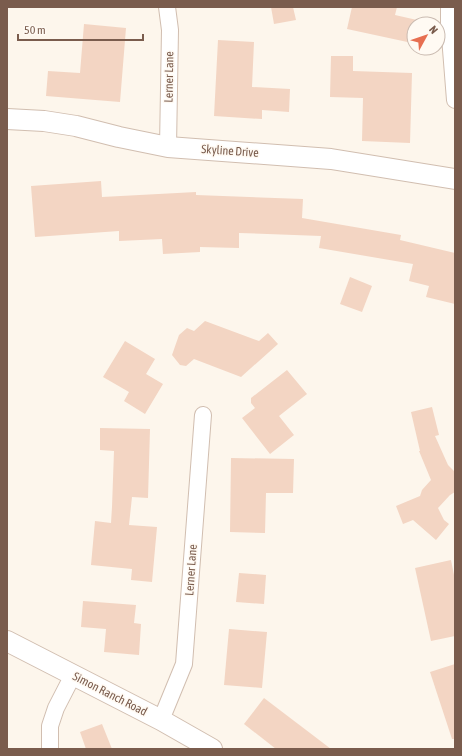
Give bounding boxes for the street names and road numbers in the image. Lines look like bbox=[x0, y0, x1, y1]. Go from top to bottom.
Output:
street label: Lerner Lane bbox=[162, 51, 176, 103]
street label: Skyline Drive bbox=[201, 142, 259, 160]
street label: Lerner Lane bbox=[182, 544, 200, 596]
street label: Simon Ranch Road bbox=[70, 669, 150, 719]

